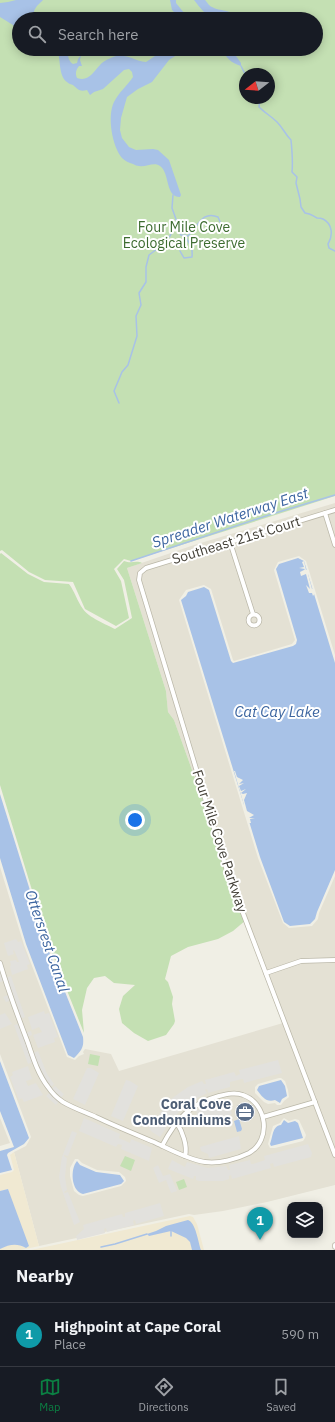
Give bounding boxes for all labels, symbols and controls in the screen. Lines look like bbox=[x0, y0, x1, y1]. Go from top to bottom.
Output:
search box bbox=[12, 12, 323, 56]
icon: search bbox=[26, 23, 48, 45]
text: Search here bbox=[58, 25, 138, 44]
north arrow bbox=[239, 68, 275, 104]
park label: Four Mile Cove Ecological Preserve bbox=[123, 218, 245, 252]
water label: Spreader Waterway East bbox=[149, 483, 311, 552]
street label: Southeast 21st Court bbox=[170, 512, 302, 568]
water label: Cat Cay Lake bbox=[234, 702, 320, 721]
street label: Four Mile Cove Parkway bbox=[188, 767, 252, 915]
your location bbox=[125, 810, 145, 830]
water label: Ottersrest Canal bbox=[21, 887, 74, 994]
place label: Coral Cove Condominiums bbox=[132, 1095, 231, 1129]
office icon: Coral Cove Condominiums bbox=[234, 1101, 256, 1123]
map controls bbox=[287, 1202, 323, 1238]
button: layers bbox=[287, 1202, 323, 1238]
pin: 1 bbox=[247, 1207, 273, 1240]
text: Nearby bbox=[16, 1265, 74, 1287]
text: Highpoint at Cape Coral bbox=[54, 1317, 221, 1336]
text: 1 bbox=[25, 1326, 33, 1343]
text: 590 m bbox=[281, 1326, 319, 1343]
text: Place bbox=[54, 1336, 86, 1353]
tab: Map bbox=[39, 1376, 61, 1414]
tab: Directions bbox=[139, 1376, 189, 1414]
tab: Saved bbox=[266, 1376, 296, 1414]

